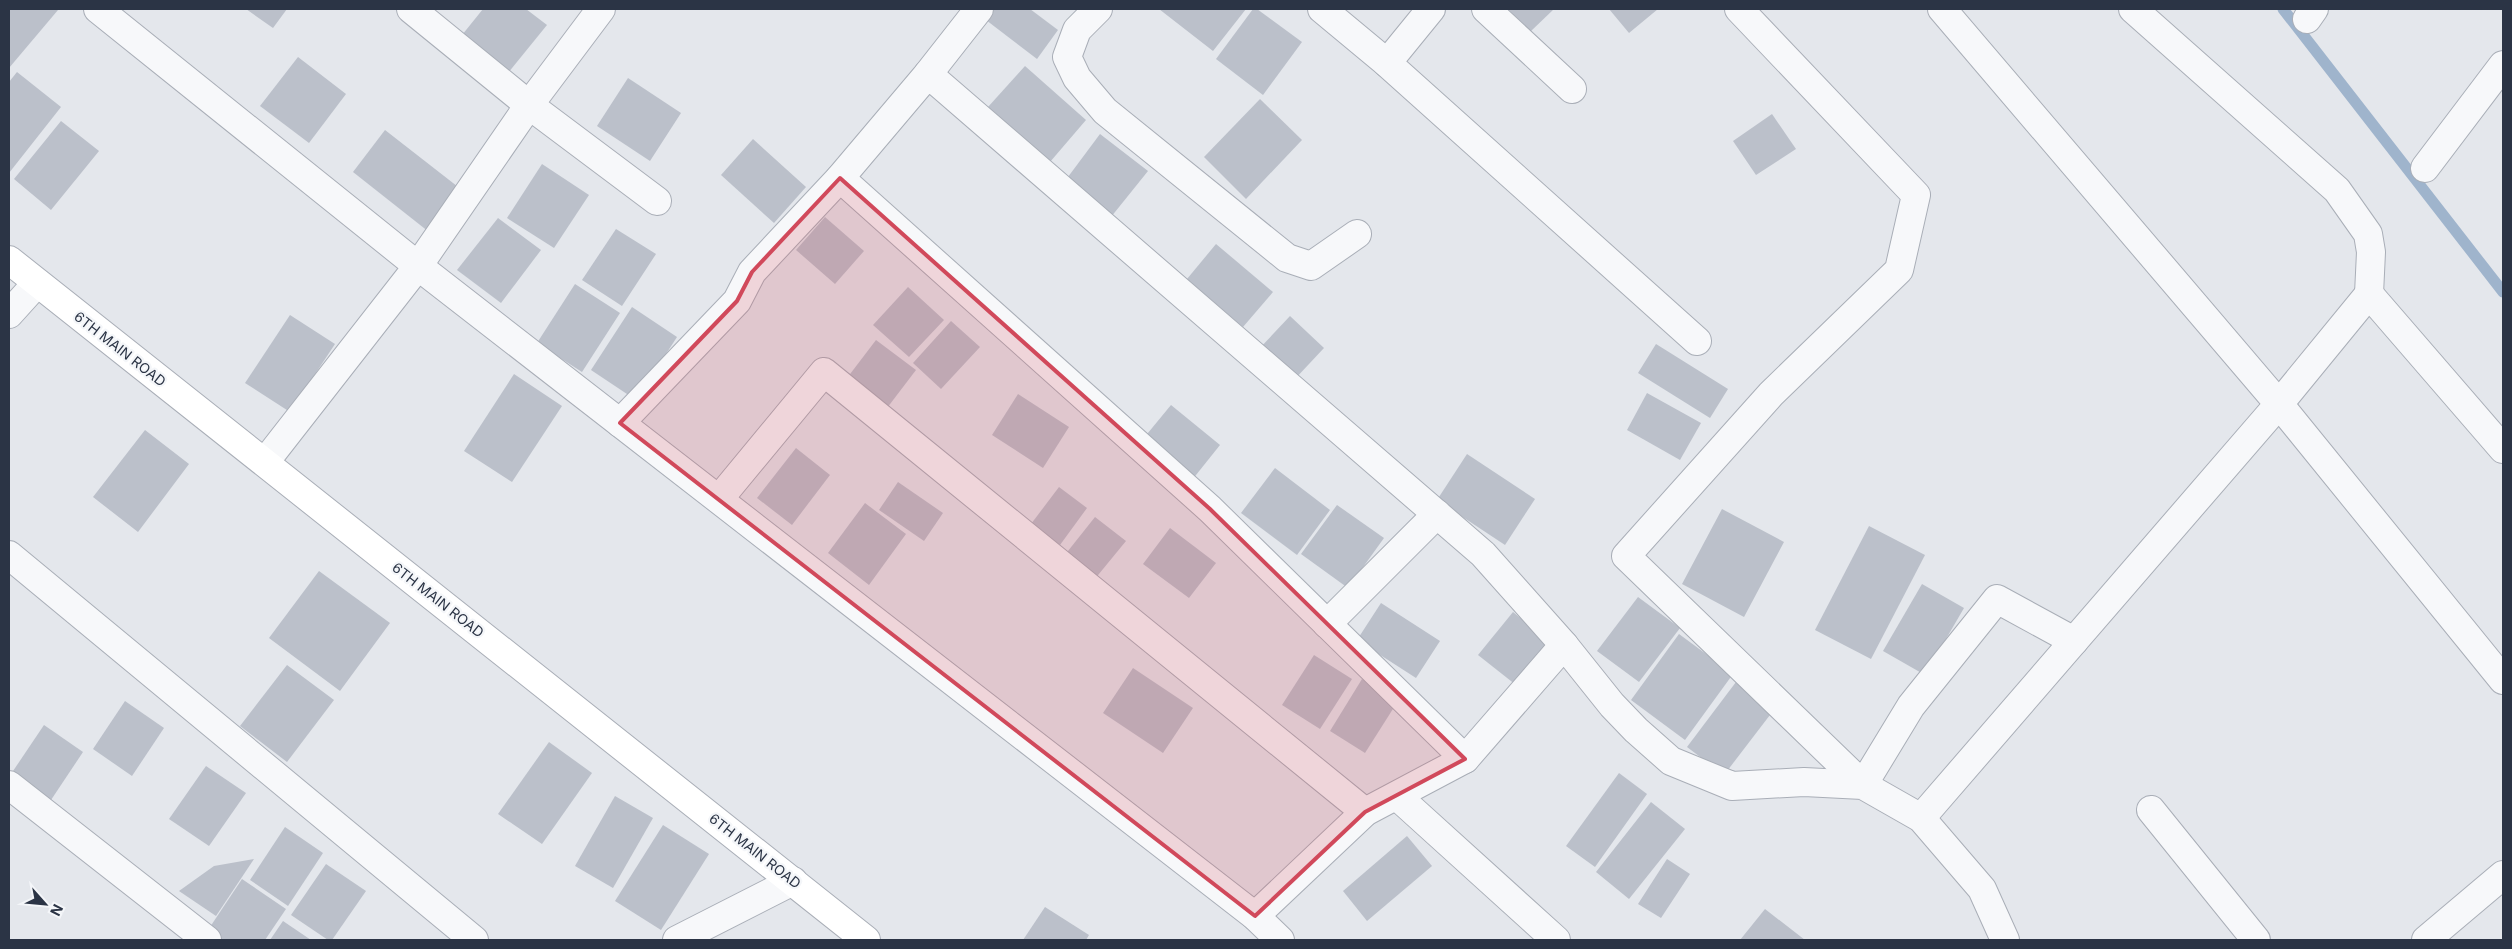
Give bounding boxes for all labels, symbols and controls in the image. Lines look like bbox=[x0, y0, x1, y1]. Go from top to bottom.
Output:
street label: 6TH MAIN ROAD bbox=[71, 308, 170, 390]
street label: 6TH MAIN ROAD bbox=[389, 559, 488, 641]
street label: 6TH MAIN ROAD bbox=[706, 810, 805, 892]
north arrow bbox=[20, 879, 70, 929]
text: N bbox=[47, 902, 67, 919]

